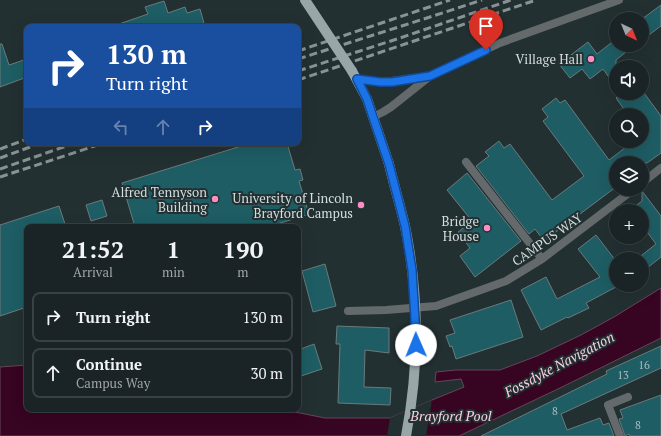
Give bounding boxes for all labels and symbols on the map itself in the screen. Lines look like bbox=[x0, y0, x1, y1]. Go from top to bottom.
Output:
pin bbox=[469, 9, 503, 50]
north arrow bbox=[609, 12, 649, 52]
place label: Village Hall bbox=[515, 50, 583, 68]
marker: Village Hall bbox=[586, 54, 596, 64]
place label: Alfred Tennyson Building bbox=[112, 183, 207, 216]
place label: University of Lincoln Brayford Campus bbox=[232, 189, 353, 222]
marker: Alfred Tennyson Building bbox=[210, 194, 220, 204]
marker: University of Lincoln Brayford Campus bbox=[356, 200, 366, 210]
street label: CAMPUS WAY bbox=[508, 208, 586, 270]
place label: Bridge House bbox=[442, 212, 479, 245]
marker: Bridge House bbox=[482, 223, 492, 233]
position arrow bbox=[395, 324, 437, 366]
water label: Fossdyke Navigation bbox=[500, 327, 617, 402]
house number: 16 bbox=[638, 358, 650, 372]
house number: 13 bbox=[617, 368, 629, 382]
house number: 8 bbox=[552, 404, 558, 418]
water label: Brayford Pool bbox=[409, 406, 492, 425]
house number: 8 bbox=[635, 418, 641, 432]

